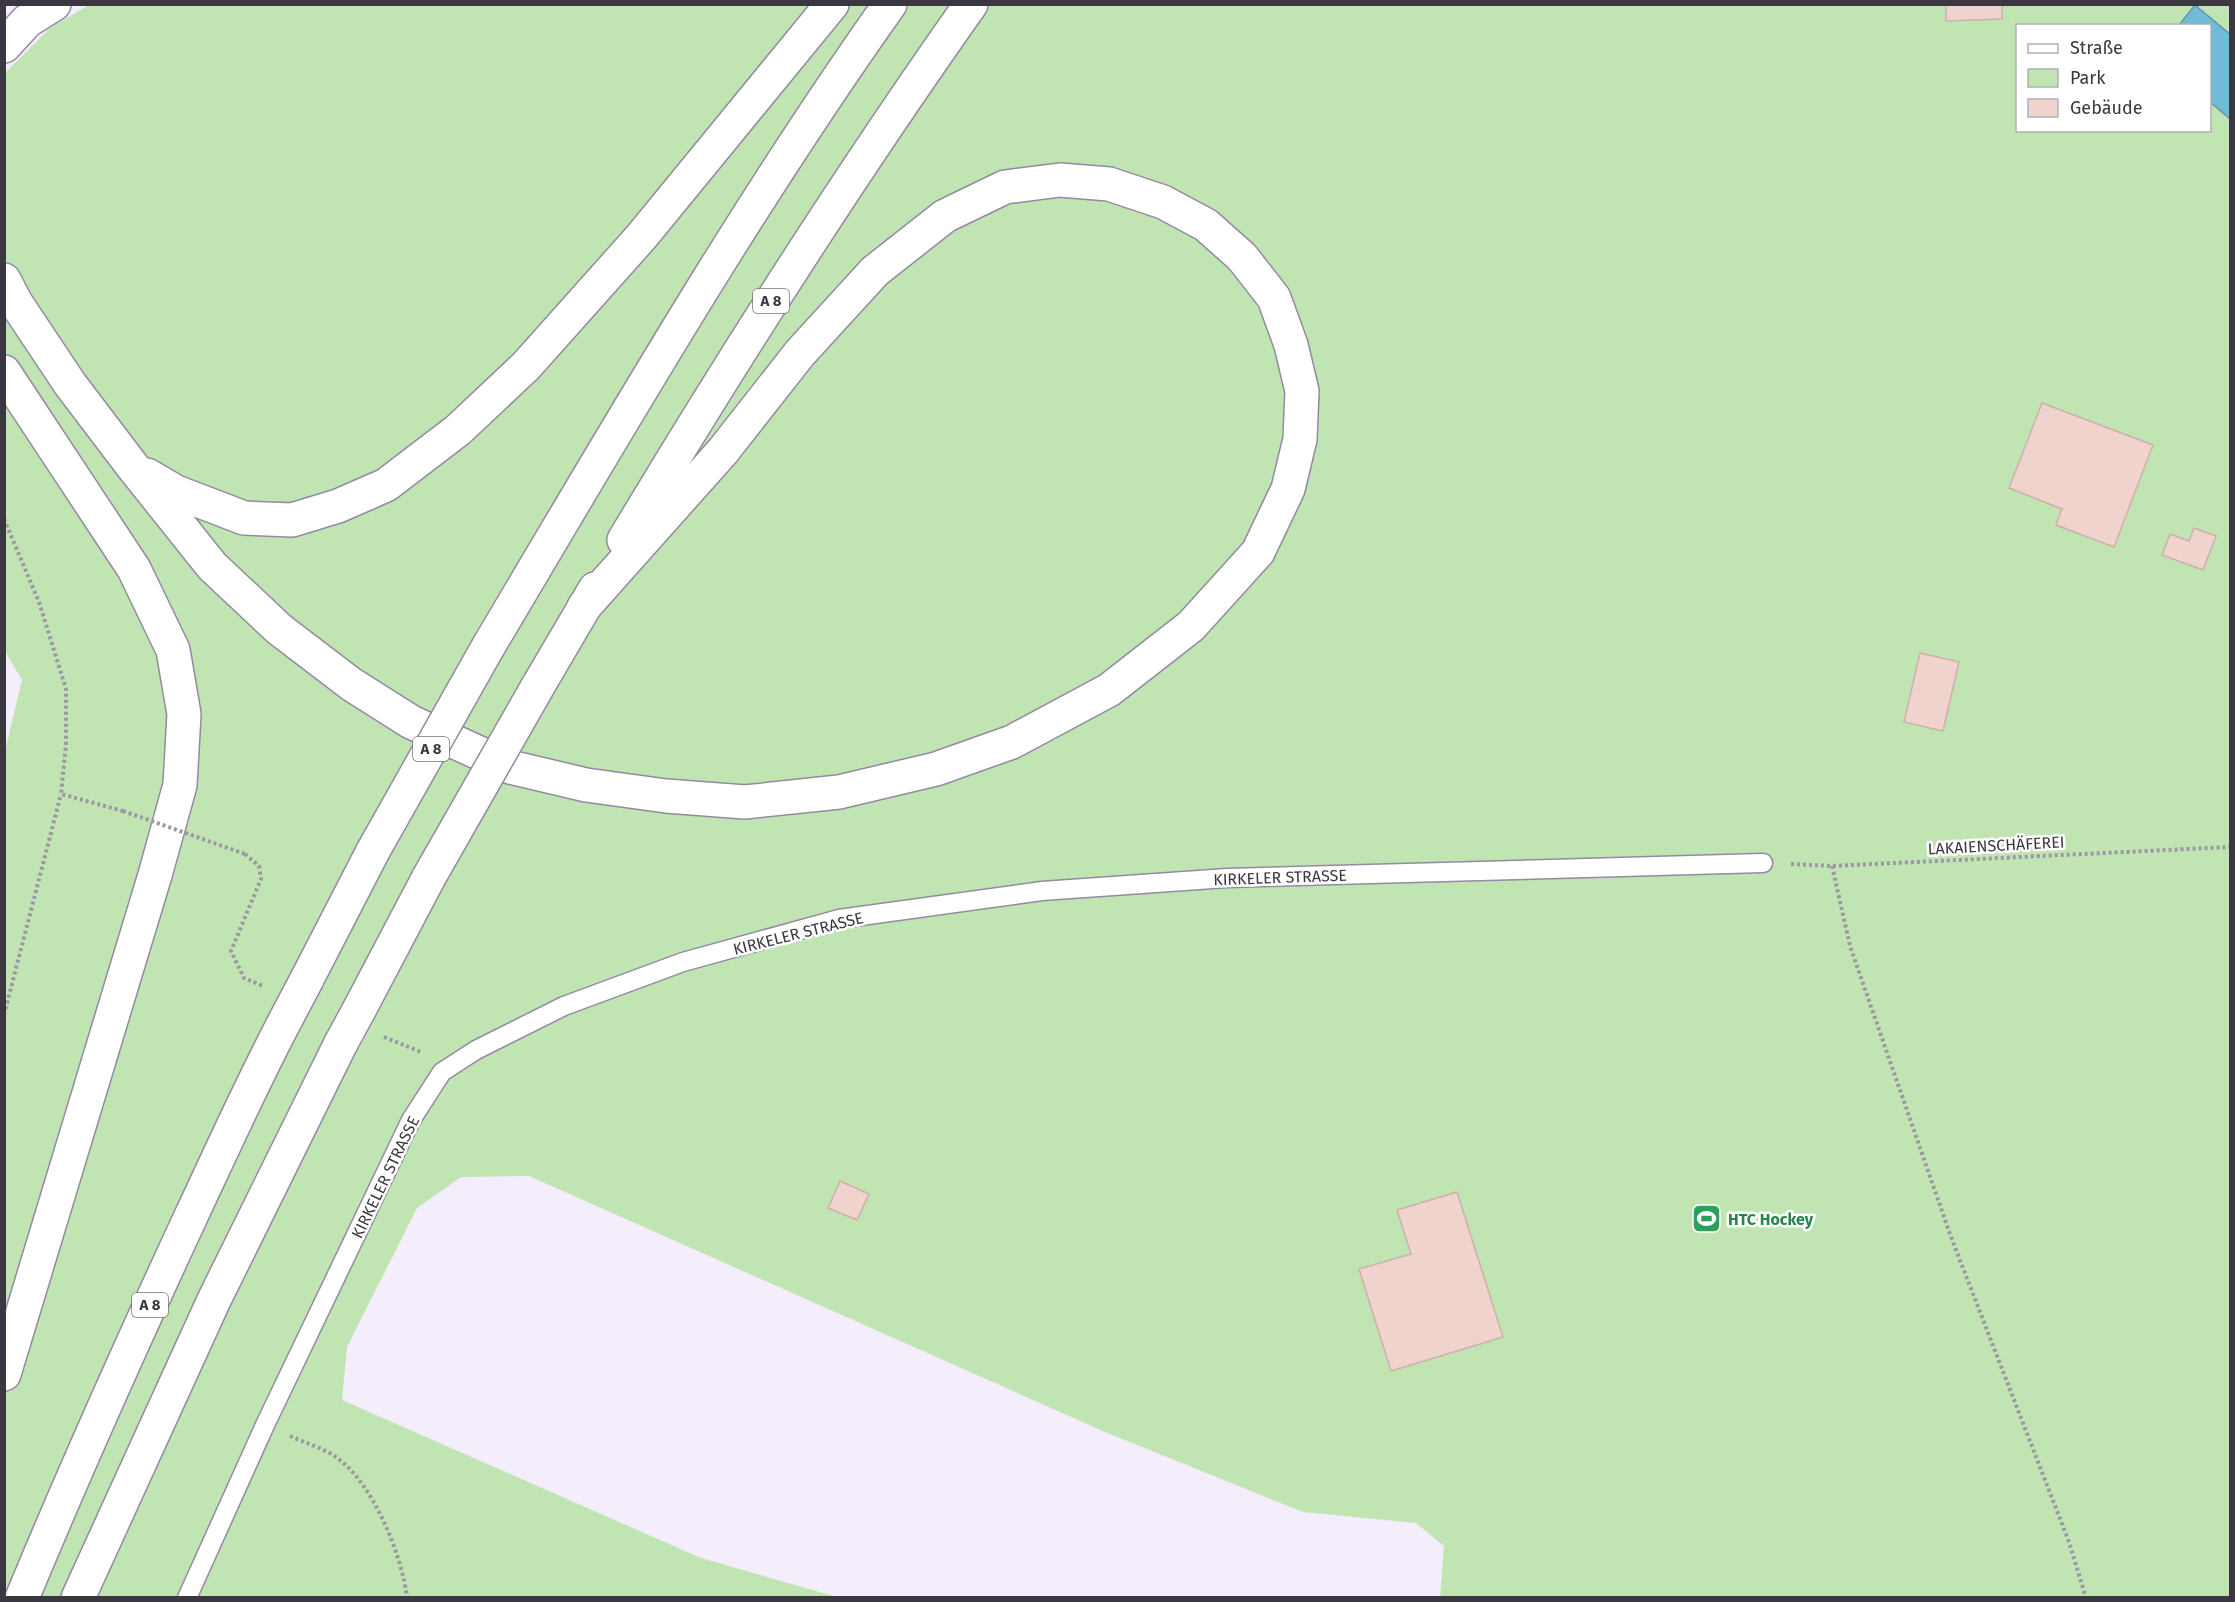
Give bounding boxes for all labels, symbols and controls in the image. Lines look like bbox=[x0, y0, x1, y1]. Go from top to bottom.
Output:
legend bbox=[2016, 24, 2211, 132]
text: Straße bbox=[2070, 37, 2123, 59]
text: Park bbox=[2070, 67, 2106, 89]
text: Gebäude bbox=[2070, 97, 2143, 119]
road number: A 8 bbox=[753, 289, 789, 313]
road number: A 8 bbox=[413, 737, 449, 761]
street label: LAKAIENSCHÄFEREI bbox=[1927, 832, 2065, 859]
street label: KIRKELER STRASSE bbox=[1213, 866, 1347, 889]
street label: KIRKELER STRASSE bbox=[731, 908, 865, 959]
street label: KIRKELER STRASSE bbox=[348, 1113, 423, 1241]
sports icon: HTC Hockey bbox=[1691, 1203, 1723, 1235]
place label: HTC Hockey bbox=[1728, 1210, 1814, 1229]
road number: A 8 bbox=[132, 1293, 168, 1317]

